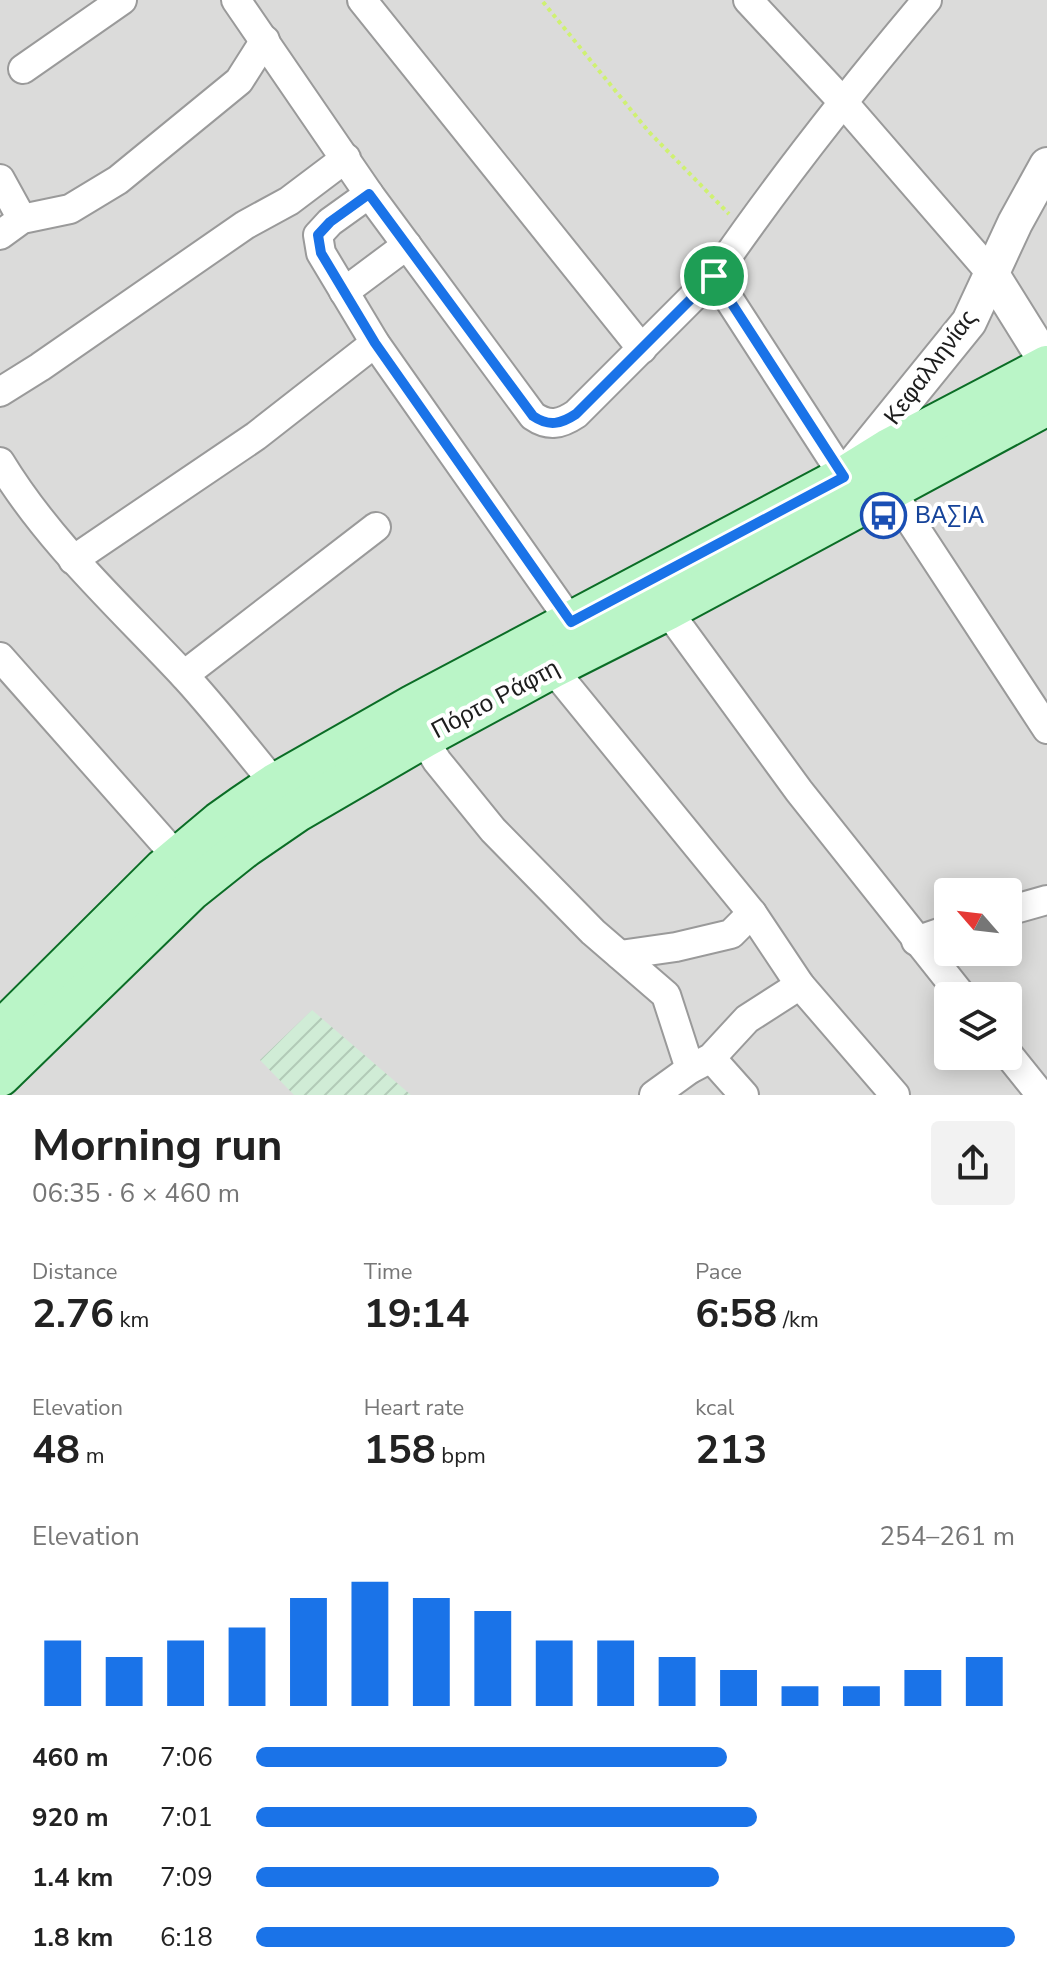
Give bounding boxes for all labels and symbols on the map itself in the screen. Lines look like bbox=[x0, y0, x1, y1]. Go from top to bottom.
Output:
pin bbox=[680, 242, 748, 310]
street label: Κεφαλληνίας bbox=[876, 303, 984, 431]
bus stop icon: ΒΑΣΙΑ bbox=[860, 491, 908, 539]
place label: ΒΑΣΙΑ bbox=[915, 499, 984, 531]
street label: Πόρτο Ράφτη bbox=[425, 652, 565, 746]
north arrow bbox=[934, 878, 1022, 966]

